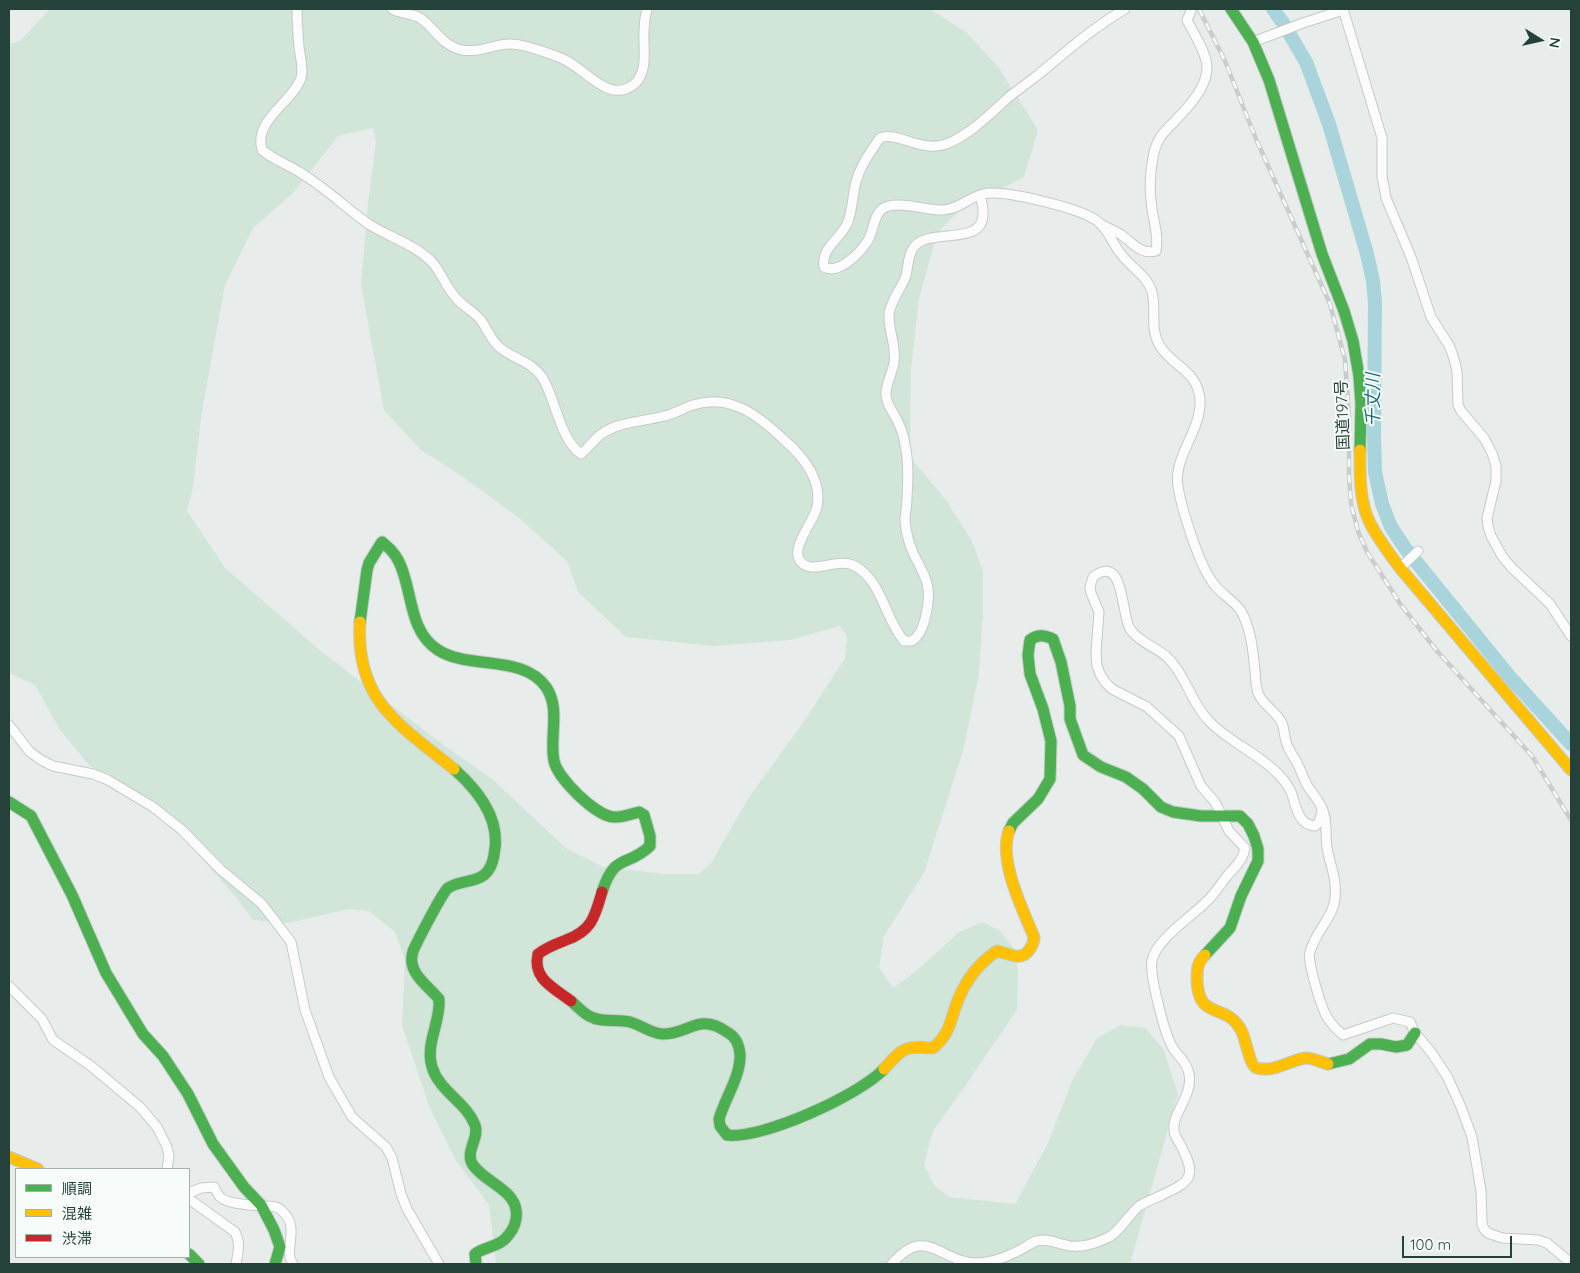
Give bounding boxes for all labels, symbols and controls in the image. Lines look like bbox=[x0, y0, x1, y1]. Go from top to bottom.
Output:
north arrow bbox=[1515, 15, 1565, 65]
text: N bbox=[1545, 36, 1565, 49]
water label: 千丈川 bbox=[1363, 373, 1385, 427]
street label: 国道197号 bbox=[1332, 379, 1354, 451]
legend bbox=[15, 1168, 190, 1258]
text: 順調 bbox=[62, 1179, 92, 1198]
text: 混雑 bbox=[62, 1204, 92, 1223]
scale bar bbox=[1405, 1226, 1515, 1258]
text: 渋滞 bbox=[62, 1229, 92, 1248]
text: 100 m bbox=[1410, 1235, 1451, 1254]

